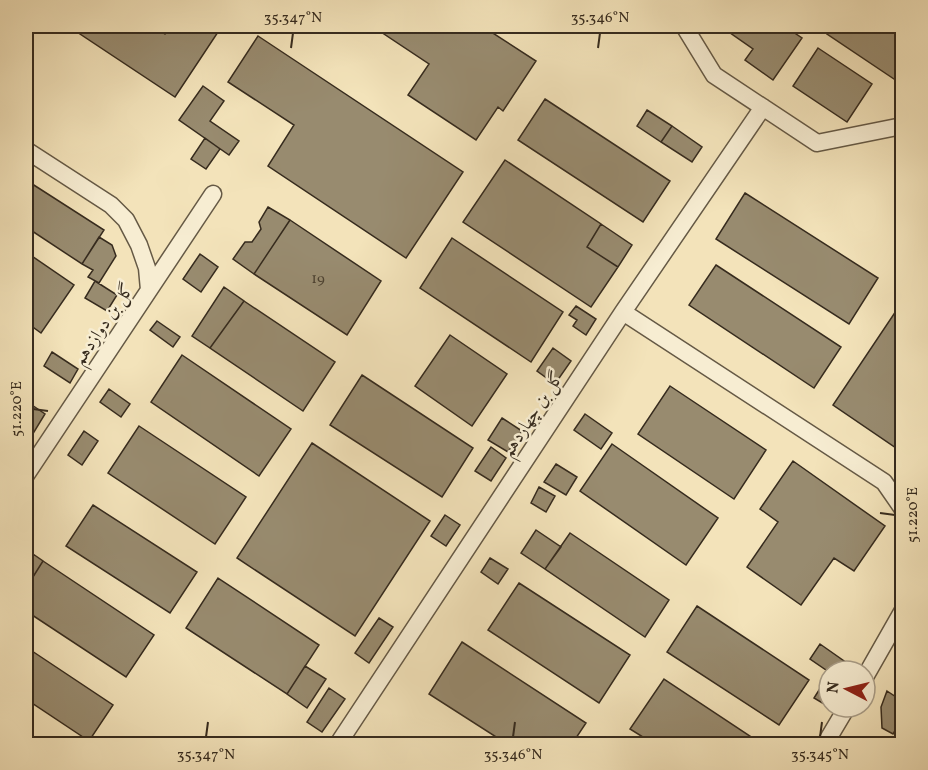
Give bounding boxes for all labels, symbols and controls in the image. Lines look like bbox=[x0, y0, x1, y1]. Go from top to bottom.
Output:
text: 35.347°N bbox=[264, 8, 322, 29]
text: 35.346°N bbox=[571, 8, 629, 29]
house number: 19 bbox=[311, 269, 325, 290]
street label: گل بن دوازدهم bbox=[68, 279, 143, 373]
street label: گل بن چهاردهم bbox=[496, 367, 573, 464]
text: 51.220°E bbox=[7, 381, 28, 437]
text: 51.220°E bbox=[903, 487, 924, 543]
north arrow bbox=[817, 659, 877, 719]
text: N bbox=[822, 680, 846, 695]
text: 35.347°N bbox=[177, 745, 235, 766]
text: 35.346°N bbox=[484, 745, 542, 766]
text: 35.345°N bbox=[791, 745, 849, 766]

